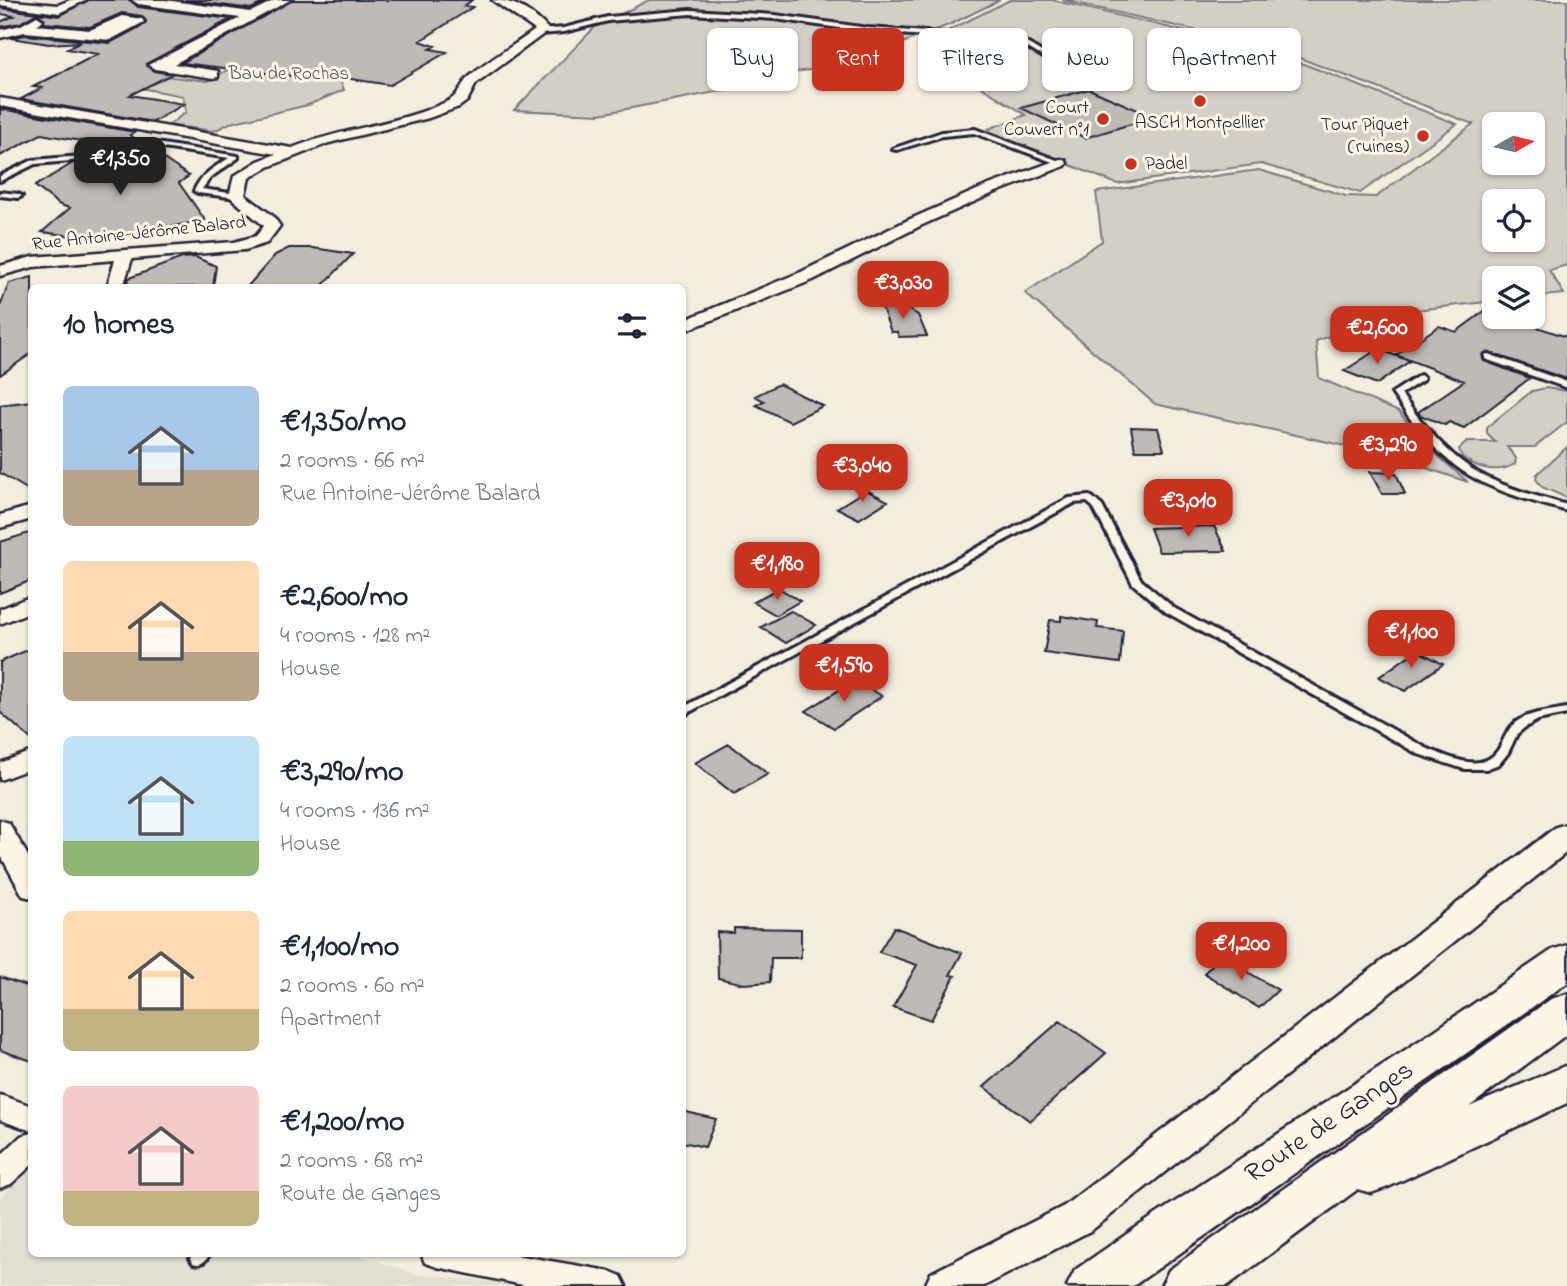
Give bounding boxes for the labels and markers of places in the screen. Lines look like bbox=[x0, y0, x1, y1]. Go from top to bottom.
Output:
marker: ASCH Montpellier bbox=[1192, 93, 1208, 109]
place label: Court Couvert n°1 bbox=[1004, 95, 1090, 144]
place label: ASCH Montpellier bbox=[1135, 110, 1265, 137]
marker: Court Couvert n°1 bbox=[1095, 111, 1111, 127]
place label: Tour Piquet (ruines) bbox=[1321, 112, 1410, 161]
marker: Tour Piquet (ruines) bbox=[1415, 128, 1431, 144]
pin: €1,350 bbox=[63, 138, 177, 197]
place label: Padel bbox=[1145, 151, 1188, 178]
marker: Padel bbox=[1123, 156, 1139, 172]
pin: €3,030 bbox=[846, 262, 960, 321]
pin: €2,600 bbox=[1320, 306, 1434, 366]
pin: €3,290 bbox=[1331, 424, 1445, 483]
pin: €3,040 bbox=[805, 444, 919, 504]
pin: €3,010 bbox=[1131, 480, 1245, 539]
pin: €1,180 bbox=[720, 542, 834, 602]
pin: €1,100 bbox=[1354, 610, 1468, 670]
pin: €1,590 bbox=[787, 644, 901, 704]
pin: €1,200 bbox=[1184, 922, 1298, 982]

